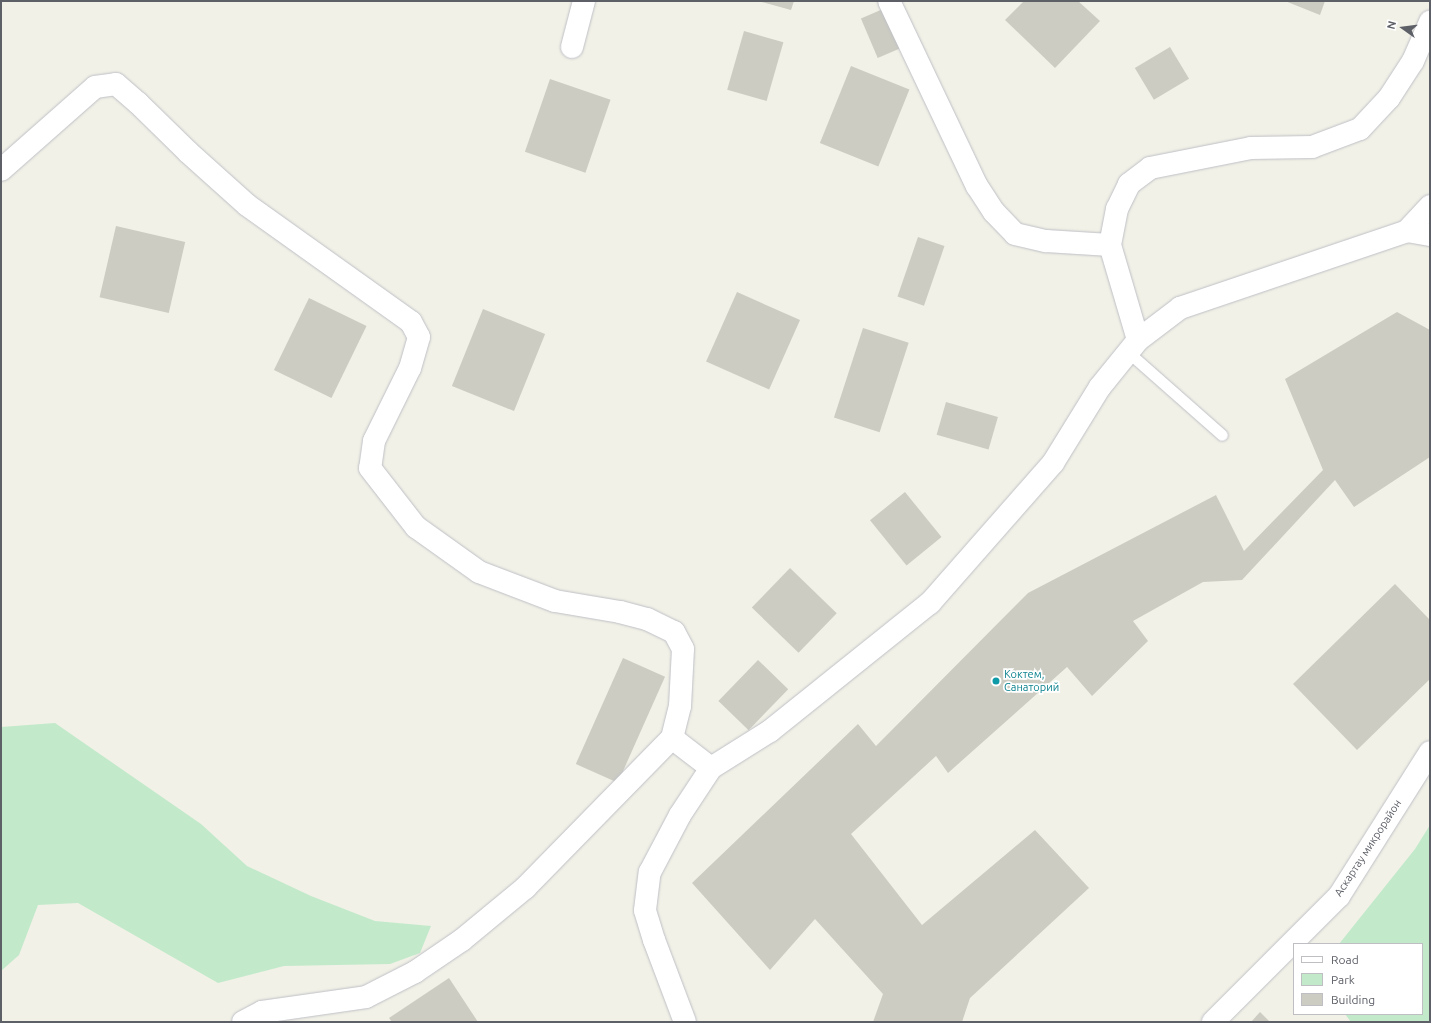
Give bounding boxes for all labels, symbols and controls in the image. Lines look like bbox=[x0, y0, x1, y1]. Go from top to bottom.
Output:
north arrow bbox=[1383, 8, 1423, 48]
text: N bbox=[1385, 20, 1398, 31]
place label: Коктем, Санаторий bbox=[1004, 668, 1059, 694]
marker: Коктем, Санаторий bbox=[991, 676, 1001, 686]
street label: Аскартау микрорайон bbox=[1332, 797, 1404, 899]
legend bbox=[1293, 943, 1423, 1015]
text: Road bbox=[1331, 953, 1359, 966]
text: Park bbox=[1331, 973, 1355, 986]
text: Building bbox=[1331, 993, 1375, 1006]

